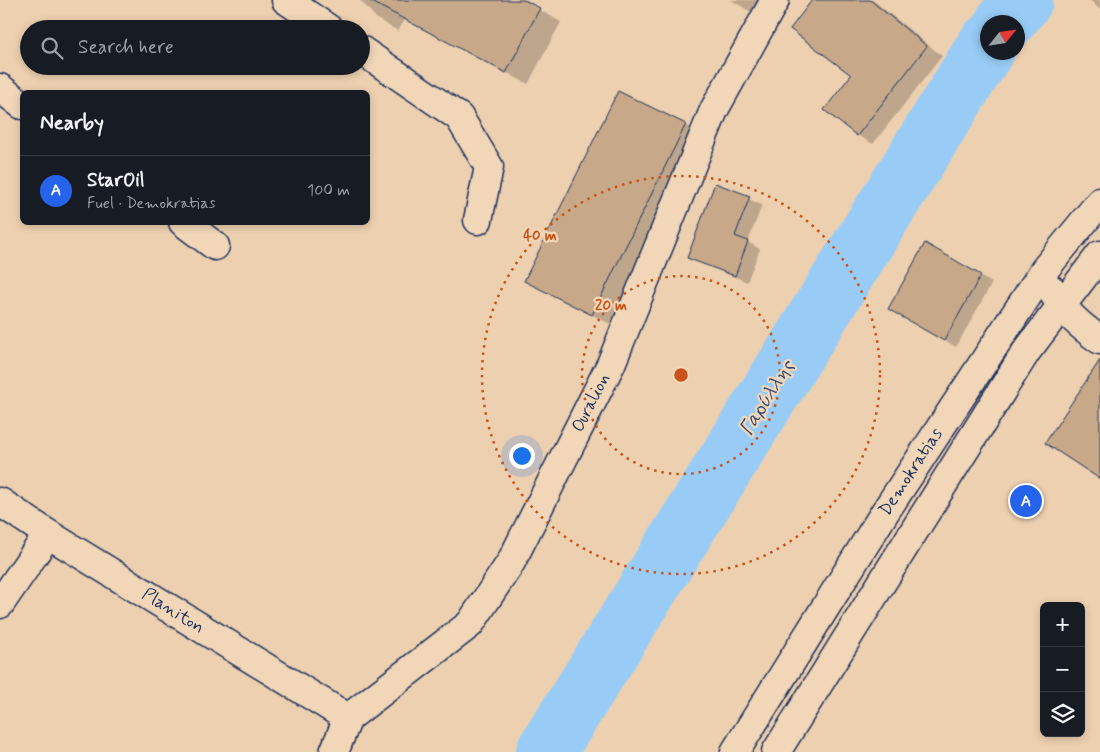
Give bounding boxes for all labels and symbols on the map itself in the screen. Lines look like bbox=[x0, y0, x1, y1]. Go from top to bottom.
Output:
north arrow bbox=[980, 15, 1025, 60]
text: 40 m bbox=[523, 226, 557, 246]
text: 20 m bbox=[595, 296, 627, 316]
water label: Γαρύλλης bbox=[734, 354, 801, 440]
centre of rings bbox=[672, 366, 690, 384]
street label: Ouralion bbox=[566, 370, 616, 436]
street label: Demokratias bbox=[874, 423, 949, 521]
your location bbox=[509, 443, 535, 469]
pin: A bbox=[1010, 482, 1042, 520]
street label: Planiton bbox=[137, 582, 209, 640]

